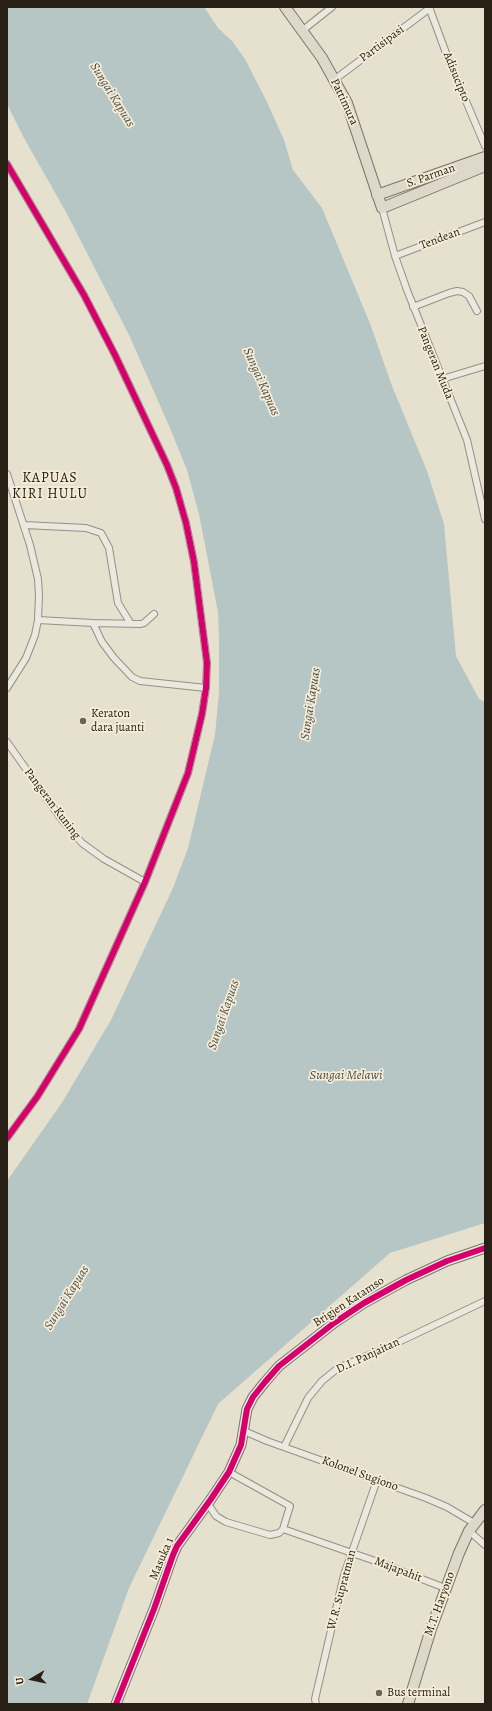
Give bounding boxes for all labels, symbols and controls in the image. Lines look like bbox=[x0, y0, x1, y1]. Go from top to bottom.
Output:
street label: Partisipasi bbox=[357, 23, 407, 65]
street label: Adisucipto bbox=[439, 50, 473, 104]
water label: Sungai Kapuas bbox=[86, 60, 138, 130]
street label: Pattimura bbox=[327, 76, 361, 128]
street label: S. Parman bbox=[405, 161, 457, 191]
street label: Tendean bbox=[418, 225, 462, 253]
street label: Pangeran Muda bbox=[414, 324, 456, 402]
water label: Sungai Kapuas bbox=[239, 345, 283, 419]
district label: KAPUAS KIRI HULU bbox=[12, 471, 88, 504]
water label: Sungai Kapuas bbox=[298, 667, 324, 741]
place label: Keraton dara juanti bbox=[91, 707, 144, 735]
marker: Keraton dara juanti bbox=[78, 716, 88, 726]
street label: Pangeran Kuning bbox=[21, 766, 83, 842]
water label: Sungai Kapuas bbox=[205, 978, 243, 1052]
water label: Sungai Melawi bbox=[310, 1068, 382, 1084]
water label: Sungai Kapuas bbox=[41, 1263, 93, 1333]
street label: Brigjen Katamso bbox=[311, 1274, 387, 1330]
street label: D.I. Panjaitan bbox=[334, 1335, 402, 1377]
street label: Kolonel Sugiono bbox=[320, 1454, 400, 1494]
street label: Masuka 1 bbox=[147, 1536, 177, 1582]
street label: W.R. Supratman bbox=[324, 1548, 360, 1632]
street label: Majapahit bbox=[372, 1554, 424, 1586]
street label: M.T. Haryono bbox=[422, 1570, 458, 1638]
north arrow bbox=[12, 1659, 52, 1699]
text: U bbox=[12, 1676, 28, 1686]
place label: Bus terminal bbox=[387, 1686, 450, 1700]
marker: Bus terminal bbox=[374, 1688, 384, 1698]

